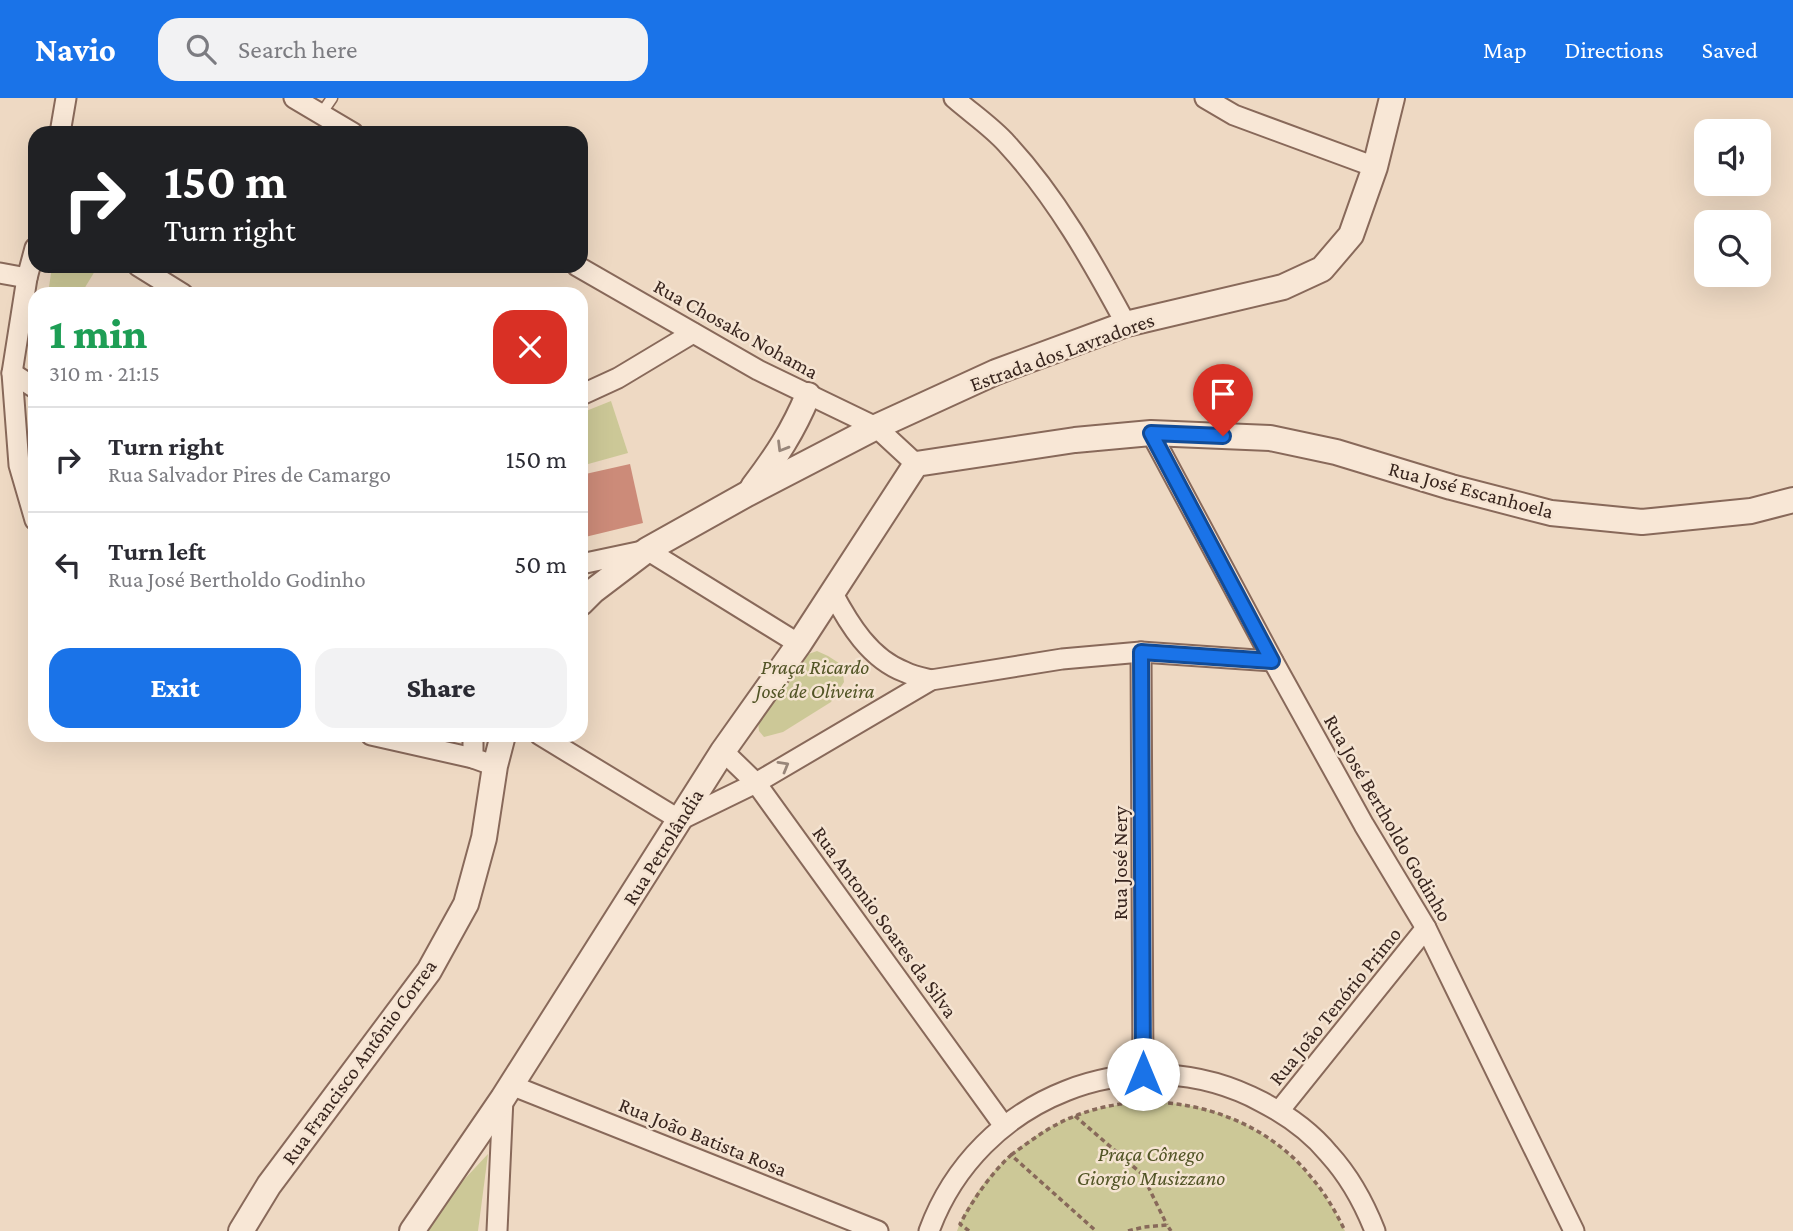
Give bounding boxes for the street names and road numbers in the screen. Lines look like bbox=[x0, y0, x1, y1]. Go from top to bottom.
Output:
street label: Rua Chosako Nohama bbox=[650, 274, 823, 384]
street label: Estrada dos Lavradores bbox=[967, 307, 1157, 397]
street label: Rua José Escanhoela bbox=[1386, 456, 1556, 524]
street label: Rua José Bertholdo Godinho bbox=[1319, 710, 1457, 926]
street label: Rua Petrolândia bbox=[618, 784, 708, 910]
street label: Rua José Nery bbox=[1108, 806, 1132, 920]
street label: Rua Antonio Soares da Silva bbox=[807, 822, 963, 1023]
street label: Rua João Tenório Primo bbox=[1264, 922, 1406, 1090]
street label: Rua Francisco Antônio Correa bbox=[277, 955, 442, 1169]
street label: Rua João Batista Rosa bbox=[615, 1092, 791, 1182]

